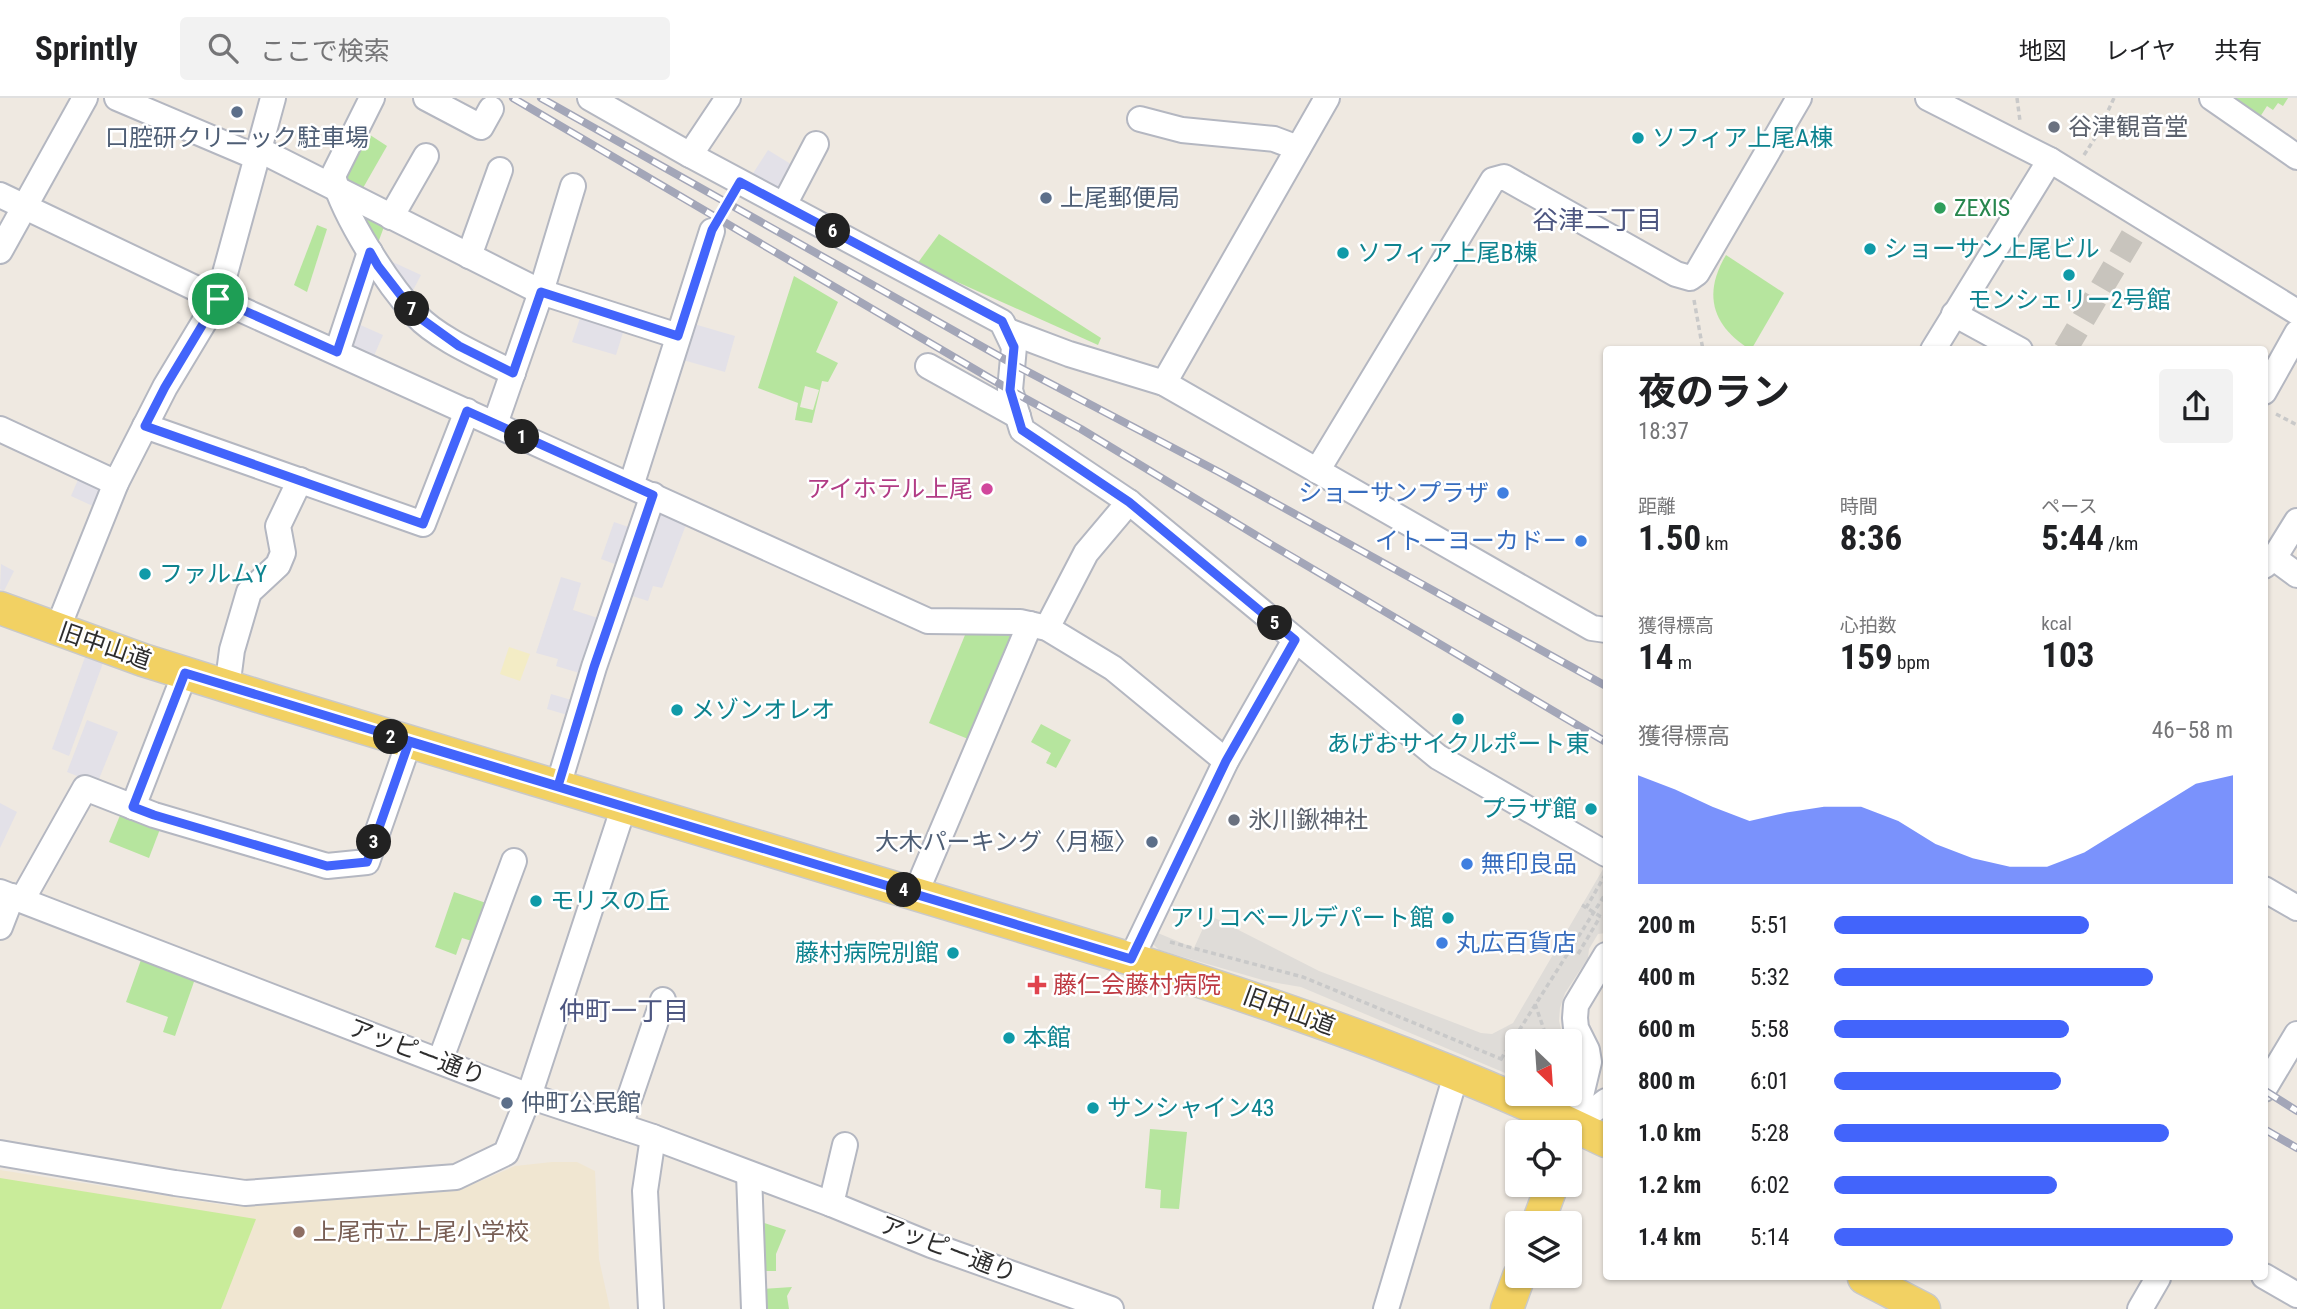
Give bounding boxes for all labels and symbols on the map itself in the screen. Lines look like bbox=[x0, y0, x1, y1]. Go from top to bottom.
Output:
marker: 口腔研クリニック駐車場 bbox=[229, 104, 245, 120]
place label: 谷津観音堂 bbox=[2068, 113, 2188, 141]
marker: 谷津観音堂 bbox=[2046, 119, 2062, 135]
place label: 口腔研クリニック駐車場 bbox=[105, 124, 369, 152]
place label: ソフィア上尾A棟 bbox=[1652, 124, 1833, 152]
marker: ソフィア上尾A棟 bbox=[1630, 130, 1646, 146]
place label: 上尾郵便局 bbox=[1060, 184, 1180, 212]
marker: 上尾郵便局 bbox=[1038, 190, 1054, 206]
place label: ZEXIS bbox=[1954, 194, 2010, 222]
marker: ZEXIS bbox=[1932, 200, 1948, 216]
district label: 谷津二丁目 bbox=[1532, 205, 1662, 235]
pin: 6 bbox=[816, 214, 850, 248]
place label: ショーサン上尾ビル bbox=[1884, 235, 2100, 263]
place label: ソフィア上尾B棟 bbox=[1357, 239, 1538, 267]
marker: ショーサン上尾ビル bbox=[1862, 241, 1878, 257]
marker: ソフィア上尾B棟 bbox=[1335, 245, 1351, 261]
marker: モンシェリー2号館 bbox=[2061, 267, 2077, 283]
pin bbox=[188, 269, 248, 329]
place label: モンシェリー2号館 bbox=[1967, 286, 2171, 314]
pin: 7 bbox=[394, 292, 430, 326]
pin: 1 bbox=[504, 420, 540, 454]
place label: アイホテル上尾 bbox=[806, 475, 973, 503]
place label: ショーサンプラザ bbox=[1298, 479, 1489, 507]
marker: アイホテル上尾 bbox=[979, 481, 995, 497]
marker: ショーサンプラザ bbox=[1495, 485, 1511, 501]
place label: イトーヨーカドー bbox=[1375, 527, 1567, 555]
marker: イトーヨーカドー bbox=[1573, 533, 1589, 549]
place label: ファルムY bbox=[159, 560, 268, 588]
marker: ファルムY bbox=[137, 566, 153, 582]
pin: 5 bbox=[1258, 606, 1292, 640]
street label: 旧中山道 bbox=[55, 617, 155, 675]
place label: メゾンオレオ bbox=[691, 696, 835, 724]
marker: メゾンオレオ bbox=[669, 702, 685, 718]
marker: あげおサイクルポート東 bbox=[1450, 711, 1466, 727]
pin: 2 bbox=[374, 720, 408, 754]
place label: あげおサイクルポート東 bbox=[1327, 730, 1589, 758]
place label: プラザ館 bbox=[1481, 795, 1577, 823]
marker: プラザ館 bbox=[1583, 801, 1599, 817]
place label: 氷川鍬神社 bbox=[1248, 806, 1368, 834]
marker: 氷川鍬神社 bbox=[1226, 812, 1242, 828]
pin: 3 bbox=[356, 824, 392, 860]
place label: 大木パーキング〈月極〉 bbox=[875, 828, 1138, 856]
marker: 大木パーキング〈月極〉 bbox=[1144, 834, 1160, 850]
place label: 無印良品 bbox=[1481, 850, 1577, 878]
marker: 無印良品 bbox=[1459, 856, 1475, 872]
pin: 4 bbox=[886, 872, 922, 908]
place label: モリスの丘 bbox=[550, 887, 670, 915]
marker: モリスの丘 bbox=[528, 893, 544, 909]
place label: アリコベールデパート館 bbox=[1170, 904, 1434, 932]
marker: アリコベールデパート館 bbox=[1440, 910, 1456, 926]
place label: 丸広百貨店 bbox=[1456, 929, 1576, 957]
marker: 丸広百貨店 bbox=[1434, 935, 1450, 951]
place label: 藤村病院別館 bbox=[795, 939, 939, 967]
marker: 藤村病院別館 bbox=[945, 945, 961, 961]
place label: 藤仁会藤村病院 bbox=[1053, 971, 1221, 999]
marker: 藤仁会藤村病院 bbox=[1027, 975, 1047, 995]
street label: 旧中山道 bbox=[1239, 981, 1339, 1041]
district label: 仲町一丁目 bbox=[559, 996, 689, 1026]
street label: アッピー通り bbox=[345, 1013, 489, 1091]
place label: 本館 bbox=[1023, 1024, 1071, 1052]
north arrow bbox=[1505, 1029, 1582, 1106]
marker: 本館 bbox=[1001, 1030, 1017, 1046]
place label: 仲町公民館 bbox=[521, 1089, 641, 1117]
place label: サンシャイン43 bbox=[1107, 1094, 1275, 1122]
marker: 仲町公民館 bbox=[499, 1095, 515, 1111]
marker: サンシャイン43 bbox=[1085, 1100, 1101, 1116]
street label: アッピー通り bbox=[876, 1210, 1020, 1288]
place label: 上尾市立上尾小学校 bbox=[313, 1218, 529, 1246]
marker: 上尾市立上尾小学校 bbox=[291, 1224, 307, 1240]

